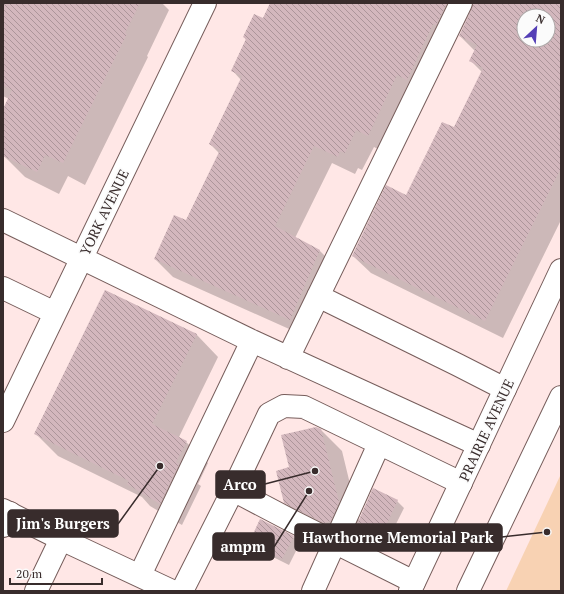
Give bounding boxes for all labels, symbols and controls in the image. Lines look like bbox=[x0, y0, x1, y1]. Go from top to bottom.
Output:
north arrow bbox=[516, 8, 556, 48]
text: N bbox=[534, 11, 548, 27]
street label: YORK AVENUE bbox=[75, 166, 133, 258]
street label: PRAIRIE AVENUE bbox=[454, 376, 518, 484]
callout: Arco bbox=[216, 471, 265, 498]
text: Arco bbox=[223, 474, 257, 494]
callout: Jim's Burgers bbox=[8, 510, 118, 537]
text: Jim's Burgers bbox=[16, 513, 110, 533]
callout: Hawthorne Memorial Park bbox=[295, 524, 502, 551]
text: Hawthorne Memorial Park bbox=[302, 527, 494, 547]
callout: ampm bbox=[213, 533, 274, 560]
text: ampm bbox=[220, 536, 266, 556]
scale bar bbox=[10, 560, 102, 586]
text: 20 m bbox=[16, 566, 43, 581]

